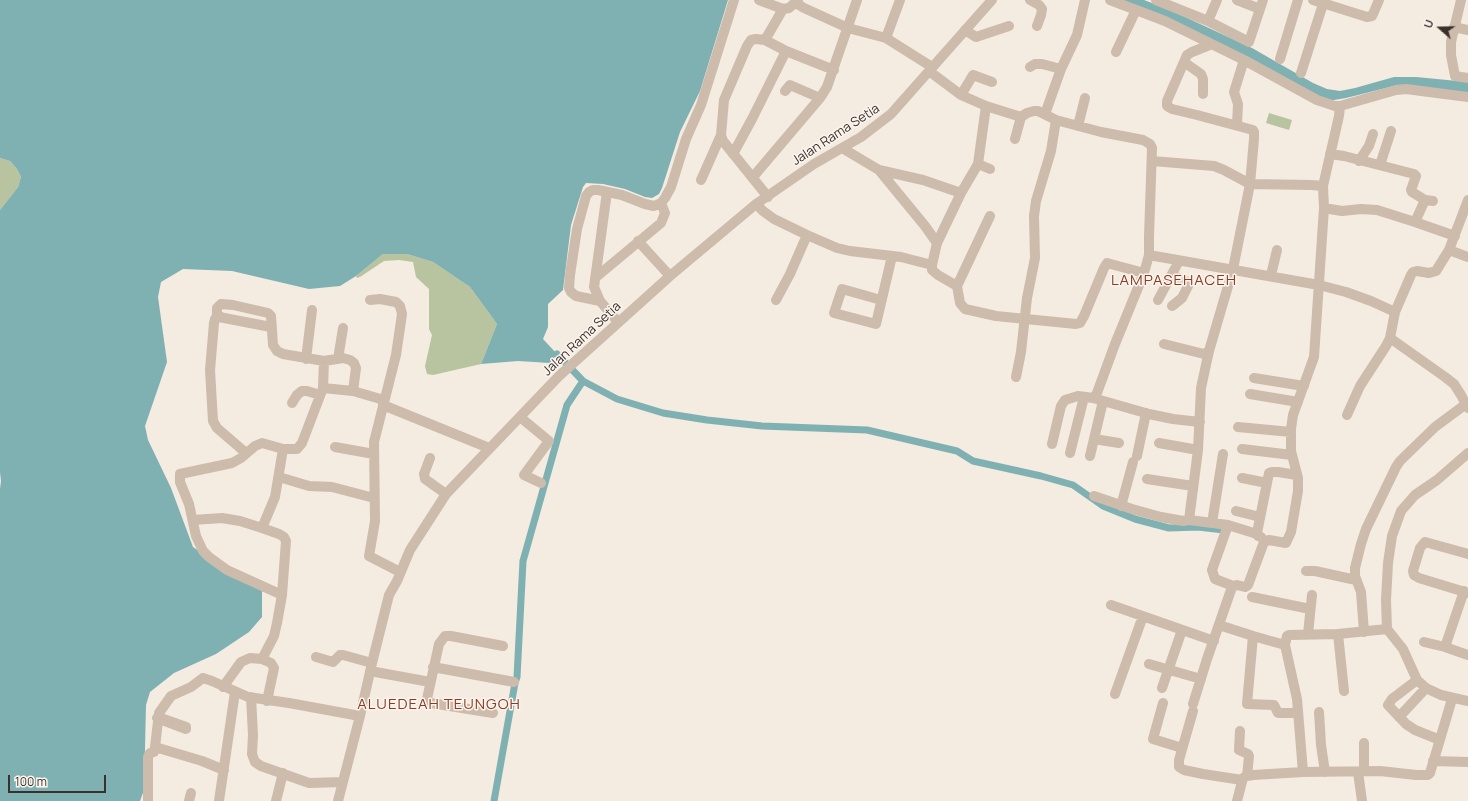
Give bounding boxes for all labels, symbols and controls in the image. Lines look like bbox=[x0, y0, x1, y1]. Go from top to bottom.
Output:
north arrow bbox=[1420, 8, 1460, 48]
text: U bbox=[1420, 17, 1437, 30]
street label: Jalan Rama Setia bbox=[789, 101, 883, 169]
district label: LAMPASEHACEH bbox=[1111, 272, 1237, 290]
street label: Jalan Rama Setia bbox=[540, 299, 624, 379]
district label: ALUEDEAH TEUNGOH bbox=[357, 696, 521, 714]
scale bar bbox=[10, 767, 108, 793]
text: 100 m bbox=[15, 773, 47, 790]

